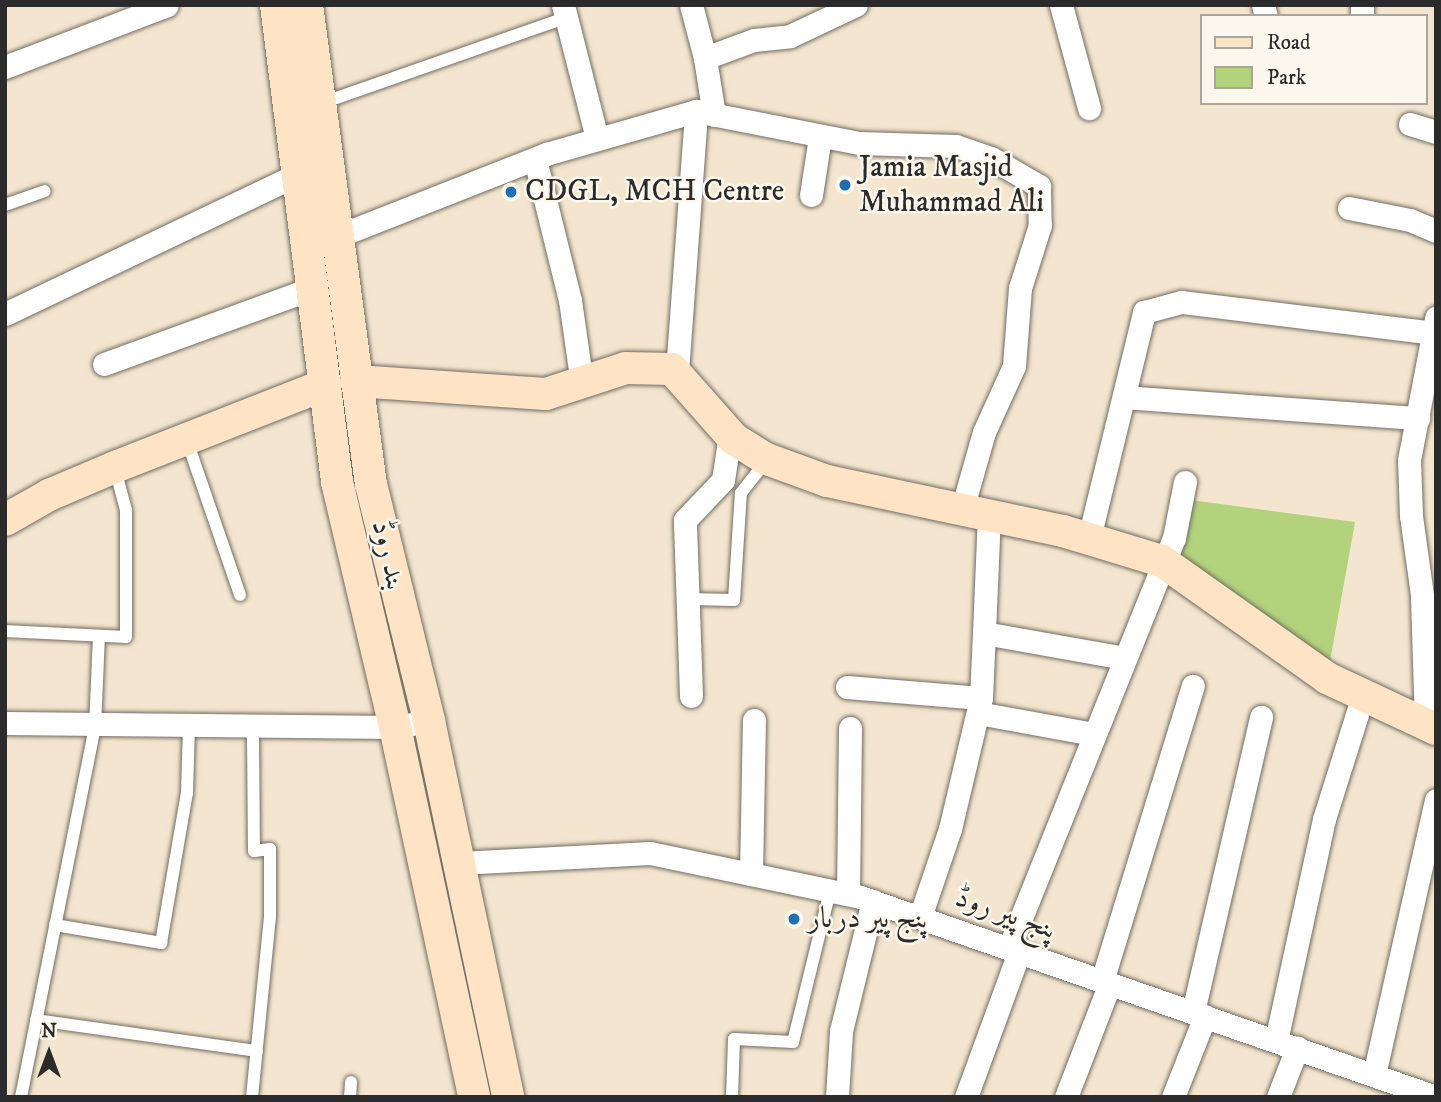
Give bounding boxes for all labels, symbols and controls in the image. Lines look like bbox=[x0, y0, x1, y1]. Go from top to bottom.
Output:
legend bbox=[1200, 14, 1427, 105]
text: Road bbox=[1267, 30, 1311, 56]
text: Park bbox=[1267, 65, 1306, 91]
place label: Jamia Masjid Muhammad Ali bbox=[859, 150, 1044, 220]
place label: CDGL, MCH Centre bbox=[525, 174, 784, 210]
marker: Jamia Masjid Muhammad Ali bbox=[837, 177, 853, 193]
marker: CDGL, MCH Centre bbox=[503, 184, 519, 200]
street label: بند روڈ bbox=[363, 517, 413, 593]
street label: پنج پیر روڈ bbox=[950, 880, 1062, 948]
place label: پنج پیر دربار bbox=[808, 901, 929, 937]
marker: پنج پیر دربار bbox=[786, 911, 802, 927]
north arrow bbox=[14, 1018, 84, 1088]
text: N bbox=[41, 1020, 57, 1043]

